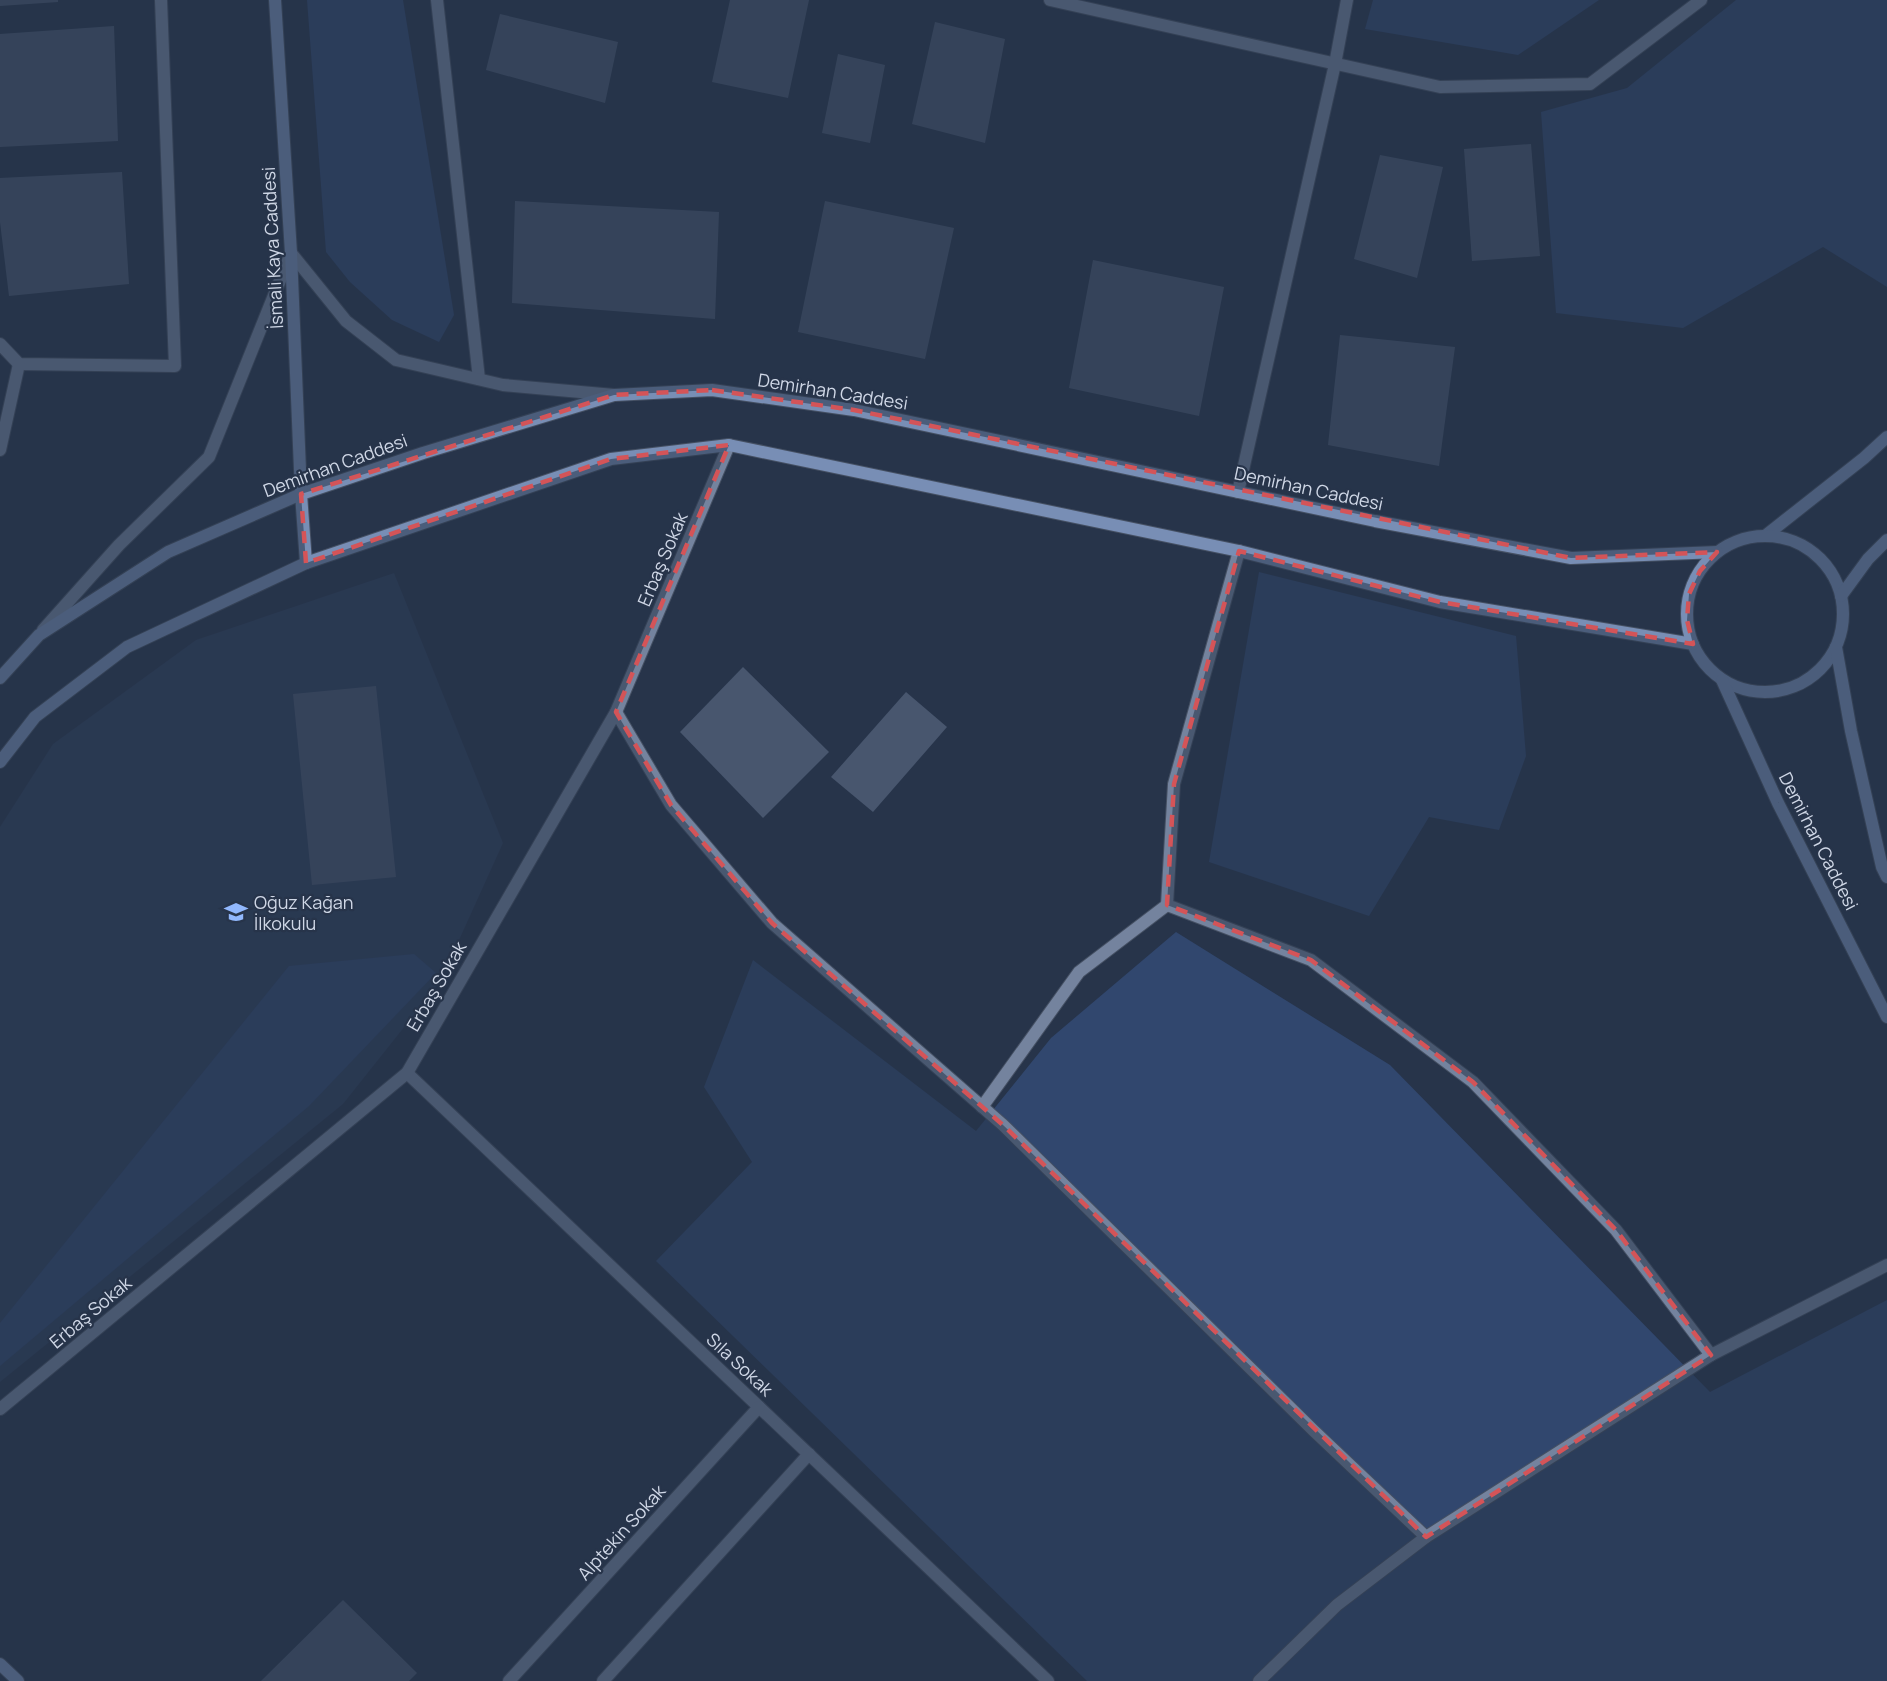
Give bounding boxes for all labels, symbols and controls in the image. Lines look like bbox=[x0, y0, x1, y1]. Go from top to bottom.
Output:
street label: İsmali Kaya Caddesi bbox=[256, 166, 288, 330]
street label: Demirhan Caddesi bbox=[756, 367, 910, 415]
street label: Demirhan Caddesi bbox=[260, 428, 410, 502]
street label: Demirhan Caddesi bbox=[1232, 460, 1386, 516]
street label: Erbaş Sokak bbox=[631, 507, 693, 610]
street label: Demirhan Caddesi bbox=[1774, 768, 1864, 914]
place label: Oğuz Kağan İlkokulu bbox=[254, 890, 354, 935]
school or university icon: Oğuz Kağan İlkokulu bbox=[223, 899, 249, 925]
street label: Erbaş Sokak bbox=[401, 936, 472, 1035]
street label: Erbaş Sokak bbox=[44, 1270, 137, 1353]
street label: Sıla Sokak bbox=[702, 1327, 779, 1402]
street label: Alptekin Sokak bbox=[572, 1478, 671, 1585]

